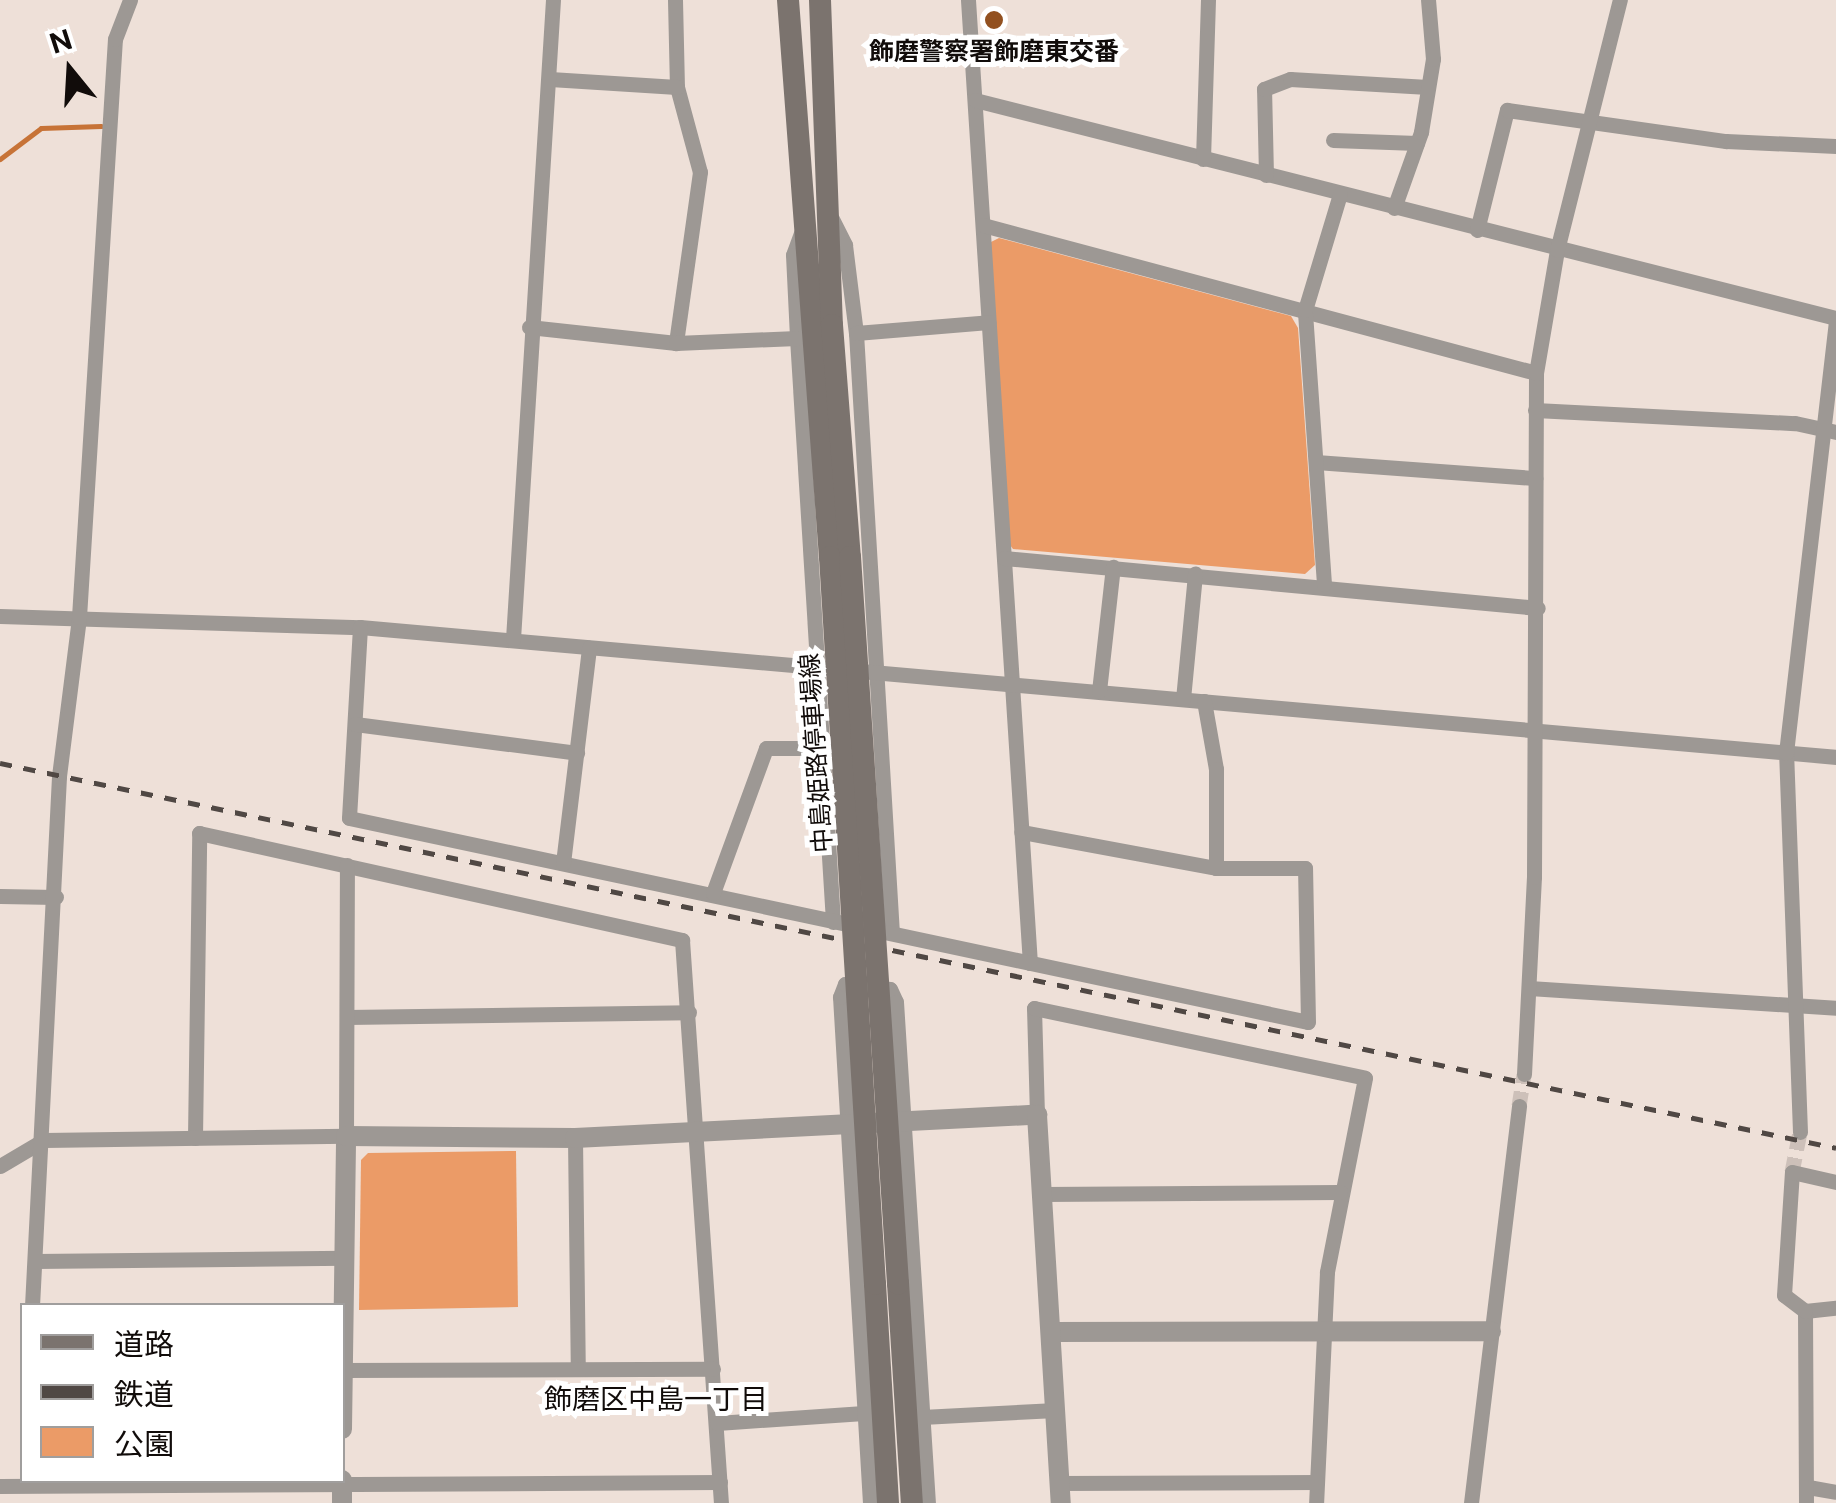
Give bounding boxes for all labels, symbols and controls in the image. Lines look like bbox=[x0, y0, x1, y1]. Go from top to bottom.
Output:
marker: 飾磨警察署飾磨東交番 bbox=[983, 9, 1005, 31]
north arrow bbox=[20, 20, 120, 120]
text: N bbox=[45, 22, 76, 60]
place label: 飾磨警察署飾磨東交番 bbox=[869, 36, 1119, 66]
street label: 中島姫路停車場線 bbox=[794, 652, 838, 854]
legend bbox=[20, 1303, 345, 1483]
text: 道路 bbox=[114, 1326, 174, 1362]
text: 鉄道 bbox=[114, 1376, 174, 1412]
district label: 飾磨区中島一丁目 bbox=[544, 1382, 768, 1416]
text: 公園 bbox=[114, 1426, 174, 1462]

